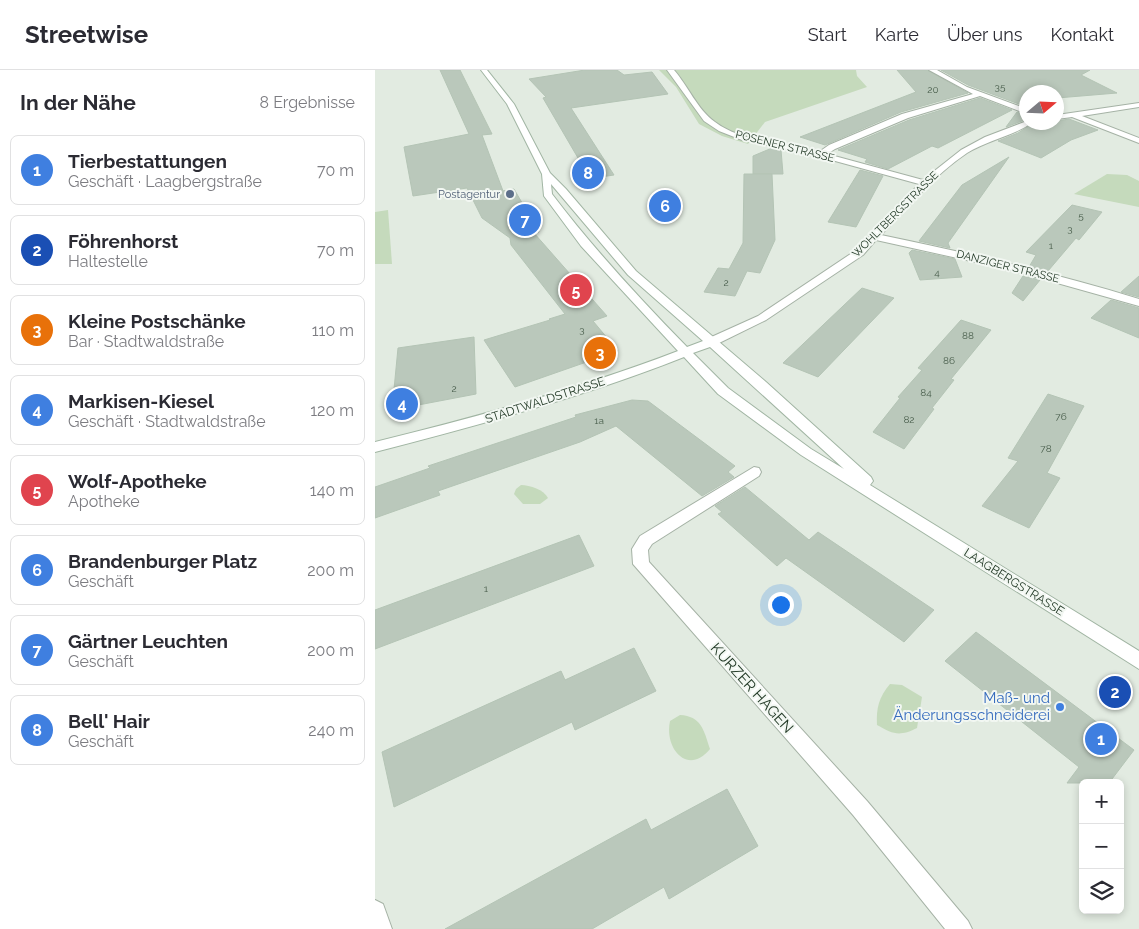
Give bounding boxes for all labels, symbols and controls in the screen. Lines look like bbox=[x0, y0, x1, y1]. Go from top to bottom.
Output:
text: Streetwise bbox=[25, 20, 148, 49]
text: Start bbox=[808, 24, 847, 45]
text: Karte bbox=[875, 24, 919, 45]
text: Über uns bbox=[947, 24, 1022, 45]
text: Kontakt bbox=[1050, 24, 1114, 45]
house number: 35 bbox=[995, 81, 1006, 92]
house number: 20 bbox=[927, 84, 939, 95]
north arrow bbox=[1019, 85, 1064, 130]
text: In der Nähe bbox=[20, 90, 136, 115]
text: 8 Ergebnisse bbox=[260, 93, 355, 112]
street label: POSENER STRASSE bbox=[734, 128, 836, 165]
text: Tierbestattungen bbox=[68, 150, 227, 172]
pin: 8 bbox=[572, 154, 604, 192]
text: 1 bbox=[33, 161, 41, 180]
text: 70 m bbox=[317, 161, 354, 180]
street label: WOHLTBERGSTRASSE bbox=[850, 168, 941, 260]
text: Geschäft · Laagbergstraße bbox=[68, 172, 262, 191]
pin: 6 bbox=[649, 187, 681, 225]
place label: Postagentur bbox=[438, 188, 500, 201]
marker: Postagentur bbox=[504, 188, 516, 200]
pin: 7 bbox=[509, 201, 541, 239]
house number: 5 bbox=[1078, 210, 1084, 221]
house number: 3 bbox=[1067, 223, 1073, 234]
text: Föhrenhorst bbox=[68, 230, 178, 252]
house number: 1 bbox=[1049, 240, 1054, 251]
text: 2 bbox=[32, 241, 42, 260]
text: 70 m bbox=[317, 241, 354, 260]
street label: DANZIGER STRASSE bbox=[955, 247, 1061, 286]
text: Haltestelle bbox=[68, 252, 148, 271]
house number: 4 bbox=[934, 267, 940, 278]
pin: 5 bbox=[560, 271, 592, 309]
house number: 2 bbox=[723, 277, 729, 288]
text: Kleine Postschänke bbox=[68, 310, 246, 332]
text: 3 bbox=[33, 321, 41, 340]
text: 110 m bbox=[312, 321, 354, 340]
house number: 3 bbox=[579, 324, 585, 335]
house number: 88 bbox=[962, 330, 974, 341]
text: Bar · Stadtwaldstraße bbox=[68, 332, 224, 351]
pin: 3 bbox=[584, 334, 616, 372]
house number: 86 bbox=[943, 355, 955, 366]
street label: STADTWALDSTRASSE bbox=[483, 374, 607, 426]
house number: 2 bbox=[451, 383, 457, 394]
pin: 4 bbox=[386, 385, 418, 423]
house number: 84 bbox=[920, 387, 932, 398]
text: Markisen-Kiesel bbox=[68, 390, 214, 412]
text: 4 bbox=[32, 401, 42, 420]
text: 120 m bbox=[310, 401, 354, 420]
house number: 76 bbox=[1055, 411, 1067, 422]
text: Geschäft · Stadtwaldstraße bbox=[68, 412, 266, 431]
house number: 82 bbox=[903, 414, 915, 425]
house number: 1a bbox=[594, 415, 604, 426]
house number: 78 bbox=[1040, 443, 1052, 454]
text: Wolf-Apotheke bbox=[68, 470, 207, 492]
text: 5 bbox=[33, 481, 41, 500]
text: 140 m bbox=[310, 481, 354, 500]
text: Apotheke bbox=[68, 492, 140, 511]
street label: LAAGBERGSTRASSE bbox=[961, 545, 1067, 619]
text: Brandenburger Platz bbox=[68, 550, 257, 572]
text: 6 bbox=[32, 561, 42, 580]
text: 200 m bbox=[307, 561, 354, 580]
text: Geschäft bbox=[68, 572, 134, 591]
house number: 1 bbox=[484, 583, 489, 594]
your location bbox=[768, 592, 794, 618]
text: Gärtner Leuchten bbox=[68, 630, 228, 652]
street label: KURZER HAGEN bbox=[707, 639, 797, 737]
text: 7 bbox=[33, 641, 41, 660]
text: 200 m bbox=[307, 641, 354, 660]
text: Geschäft bbox=[68, 652, 134, 671]
pin: 2 bbox=[1099, 673, 1131, 711]
place label: Maß- und Änderungsschneiderei bbox=[893, 689, 1050, 724]
marker: Maß- und Änderungsschneiderei bbox=[1054, 701, 1066, 713]
text: Bell' Hair bbox=[68, 710, 150, 732]
pin: 1 bbox=[1085, 720, 1117, 758]
text: 8 bbox=[32, 721, 42, 740]
text: 240 m bbox=[308, 721, 354, 740]
text: Geschäft bbox=[68, 732, 134, 751]
map controls bbox=[1079, 779, 1124, 914]
button: + bbox=[1079, 779, 1124, 824]
button: − bbox=[1079, 824, 1124, 869]
button: layers bbox=[1079, 869, 1124, 914]

